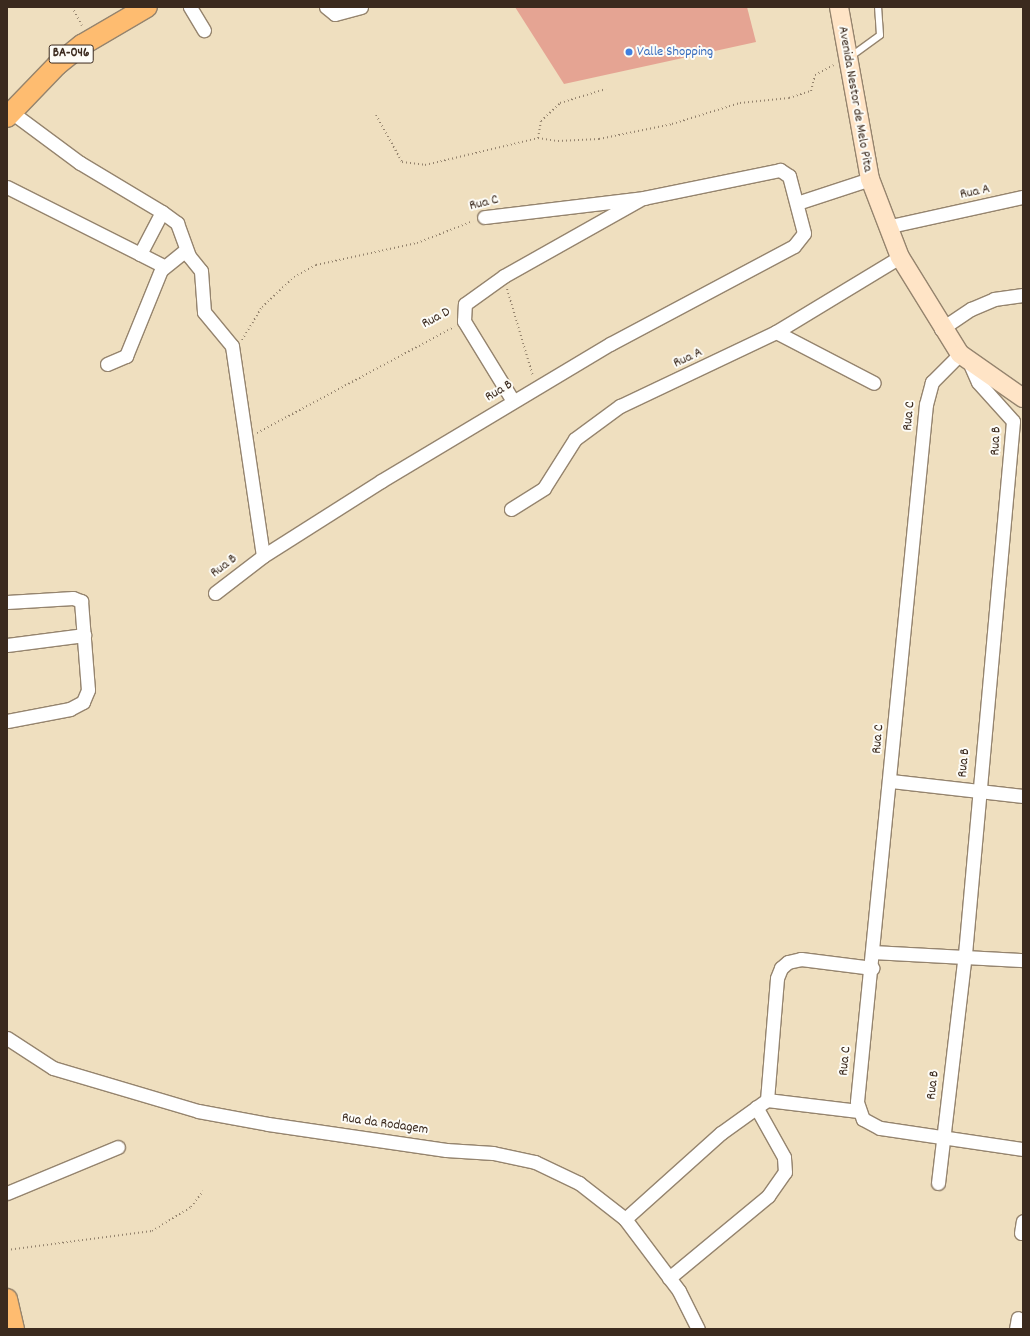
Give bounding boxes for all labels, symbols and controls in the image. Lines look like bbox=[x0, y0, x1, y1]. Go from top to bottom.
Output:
street label: Avenida Nestor de Melo Pita bbox=[834, 25, 876, 173]
road number: BA-046 bbox=[48, 43, 94, 65]
place label: Valle Shopping bbox=[637, 44, 713, 60]
marker: Valle Shopping bbox=[624, 47, 634, 57]
street label: Rua A bbox=[958, 181, 992, 203]
street label: Rua C bbox=[468, 191, 500, 215]
street label: Rua D bbox=[419, 304, 453, 332]
street label: Rua A bbox=[671, 344, 705, 372]
street label: Rua B bbox=[482, 376, 516, 406]
street label: Rua C bbox=[899, 400, 919, 432]
street label: Rua B bbox=[987, 426, 1005, 456]
street label: Rua B bbox=[207, 550, 241, 582]
street label: Rua C bbox=[868, 724, 888, 754]
street label: Rua B bbox=[954, 748, 974, 778]
street label: Rua C bbox=[835, 1045, 855, 1077]
street label: Rua B bbox=[923, 1069, 943, 1101]
street label: Rua da Rodagem bbox=[341, 1110, 429, 1138]

